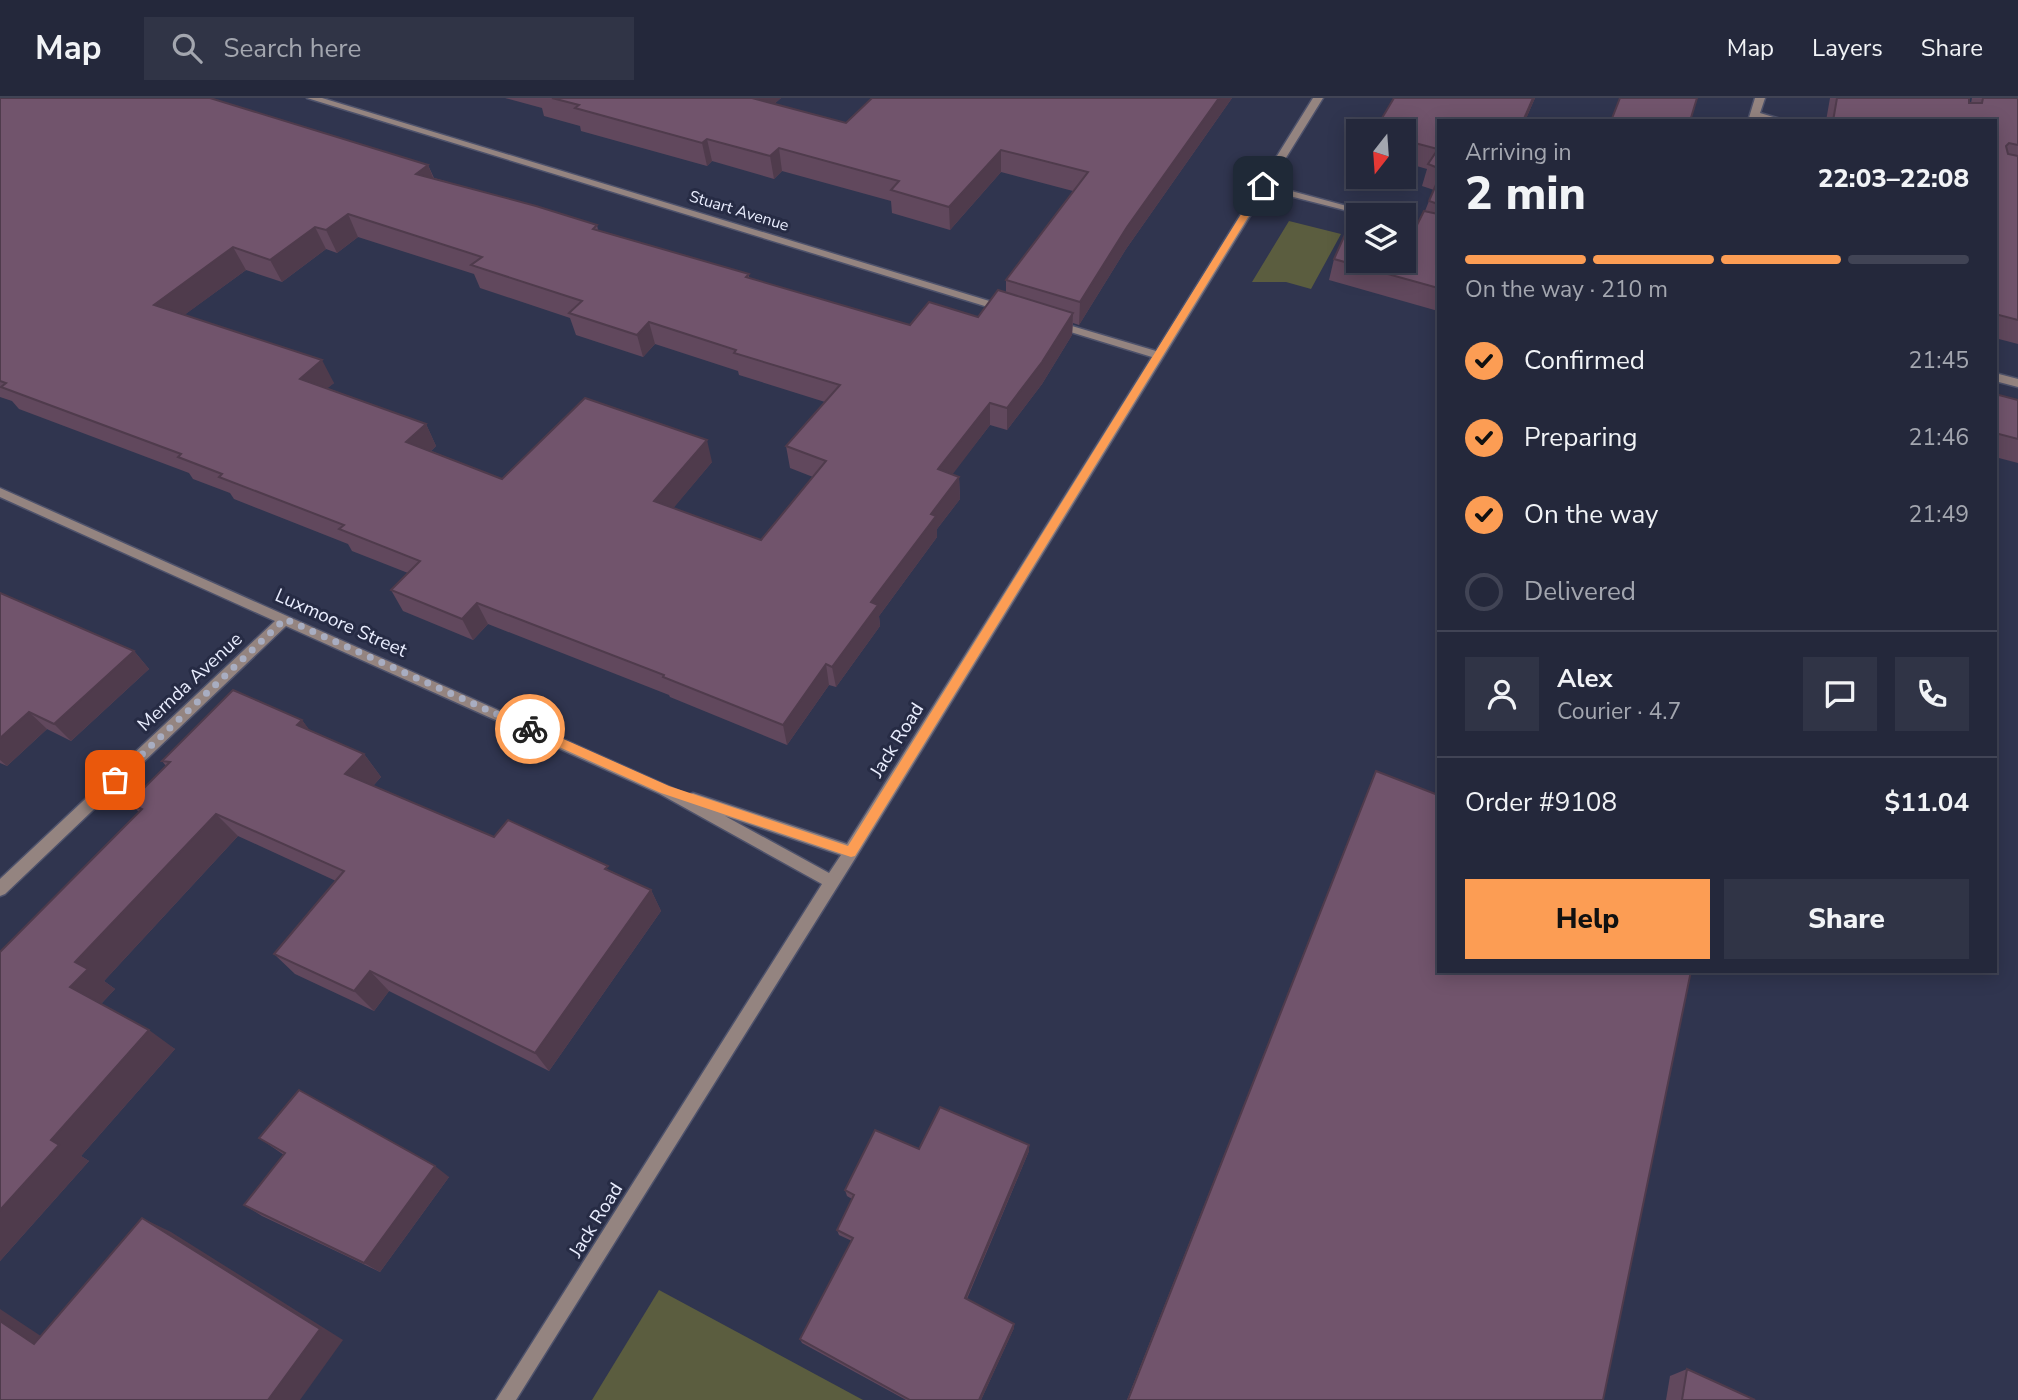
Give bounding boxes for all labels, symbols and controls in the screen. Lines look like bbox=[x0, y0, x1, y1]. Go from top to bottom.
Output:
search box bbox=[144, 17, 634, 80]
text: Map bbox=[35, 26, 102, 71]
icon: search bbox=[168, 29, 206, 67]
text: Search here bbox=[224, 31, 361, 66]
text: Map bbox=[1727, 32, 1774, 64]
text: Layers bbox=[1812, 32, 1883, 64]
text: Share bbox=[1921, 32, 1983, 64]
north arrow bbox=[1346, 119, 1416, 189]
map controls bbox=[1346, 119, 1416, 273]
text: Arriving in bbox=[1465, 137, 1572, 168]
pin bbox=[1233, 156, 1293, 216]
text: 22:03–22:08 bbox=[1818, 161, 1969, 196]
text: 2 min bbox=[1465, 162, 1586, 225]
icon: home bbox=[1244, 167, 1282, 205]
street label: Stuart Avenue bbox=[686, 185, 792, 237]
button: layers bbox=[1346, 203, 1416, 273]
text: On the way · 210 m bbox=[1465, 274, 1668, 305]
icon: check bbox=[1465, 342, 1503, 380]
text: Confirmed bbox=[1524, 343, 1645, 378]
text: 21:45 bbox=[1909, 345, 1969, 376]
icon: check bbox=[1465, 419, 1503, 457]
text: Preparing bbox=[1524, 420, 1637, 455]
text: 21:46 bbox=[1909, 422, 1969, 453]
icon: check bbox=[1465, 496, 1503, 534]
text: On the way bbox=[1524, 497, 1658, 532]
text: 21:49 bbox=[1909, 499, 1969, 530]
text: Delivered bbox=[1524, 574, 1636, 609]
street label: Luxmoore Street bbox=[271, 582, 411, 664]
street label: Mernda Avenue bbox=[132, 627, 248, 737]
button: person bbox=[1465, 657, 1539, 731]
button: chat bbox=[1803, 657, 1877, 731]
button: phone bbox=[1895, 657, 1969, 731]
text: Alex bbox=[1557, 661, 1613, 696]
courier bbox=[495, 694, 565, 764]
text: Courier · 4.7 bbox=[1557, 696, 1681, 727]
street label: Jack Road bbox=[863, 698, 930, 783]
icon: bike bbox=[511, 710, 549, 748]
pin bbox=[85, 750, 145, 810]
icon: bag bbox=[96, 761, 134, 799]
text: Order #9108 bbox=[1465, 785, 1617, 820]
text: $11.04 bbox=[1885, 785, 1969, 820]
button: Help bbox=[1465, 879, 1710, 959]
button: Share bbox=[1724, 879, 1969, 959]
street label: Jack Road bbox=[562, 1178, 629, 1263]

